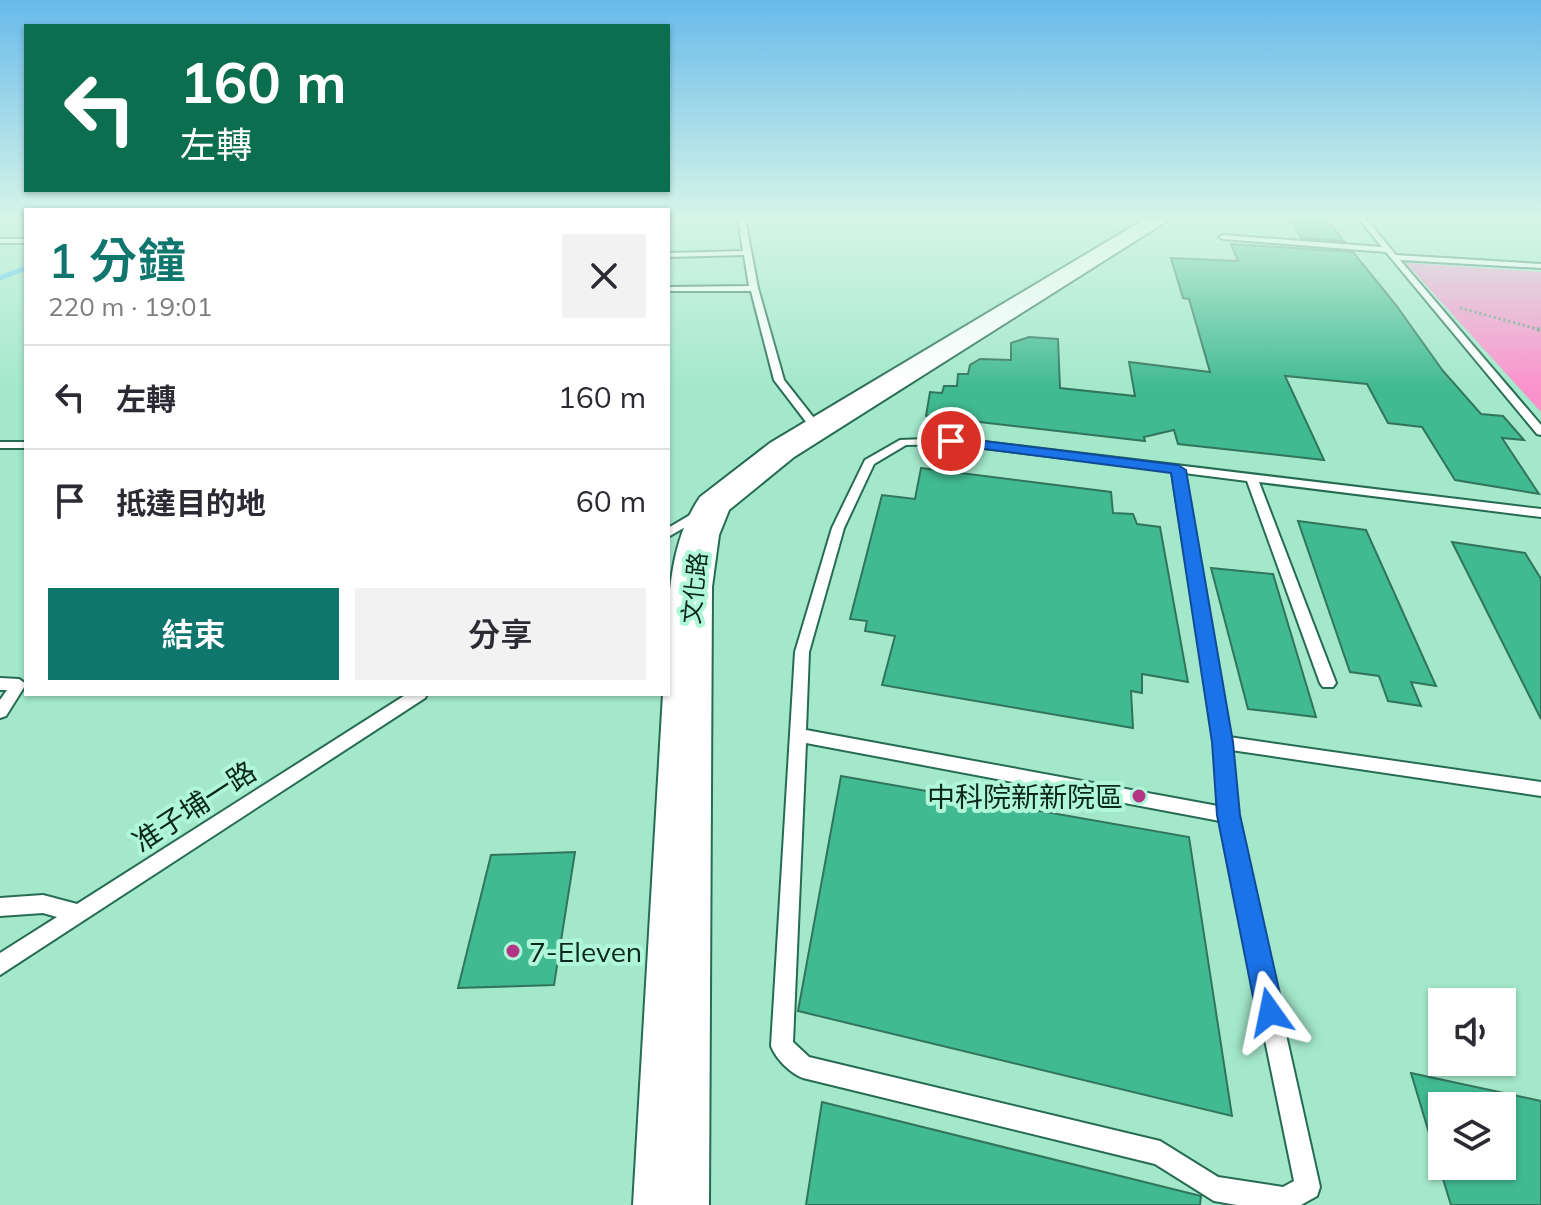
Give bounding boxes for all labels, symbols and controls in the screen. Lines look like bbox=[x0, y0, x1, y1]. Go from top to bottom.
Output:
text: 160 m bbox=[180, 47, 347, 117]
icon: left bbox=[48, 56, 152, 160]
text: 左轉 bbox=[180, 122, 252, 167]
text: 1 分鐘 bbox=[48, 230, 186, 290]
button: close bbox=[562, 234, 646, 318]
text: 220 m · 19:01 bbox=[48, 290, 212, 323]
icon: left bbox=[48, 375, 92, 419]
text: 160 m bbox=[558, 378, 646, 416]
text: 左轉 bbox=[116, 380, 176, 418]
pin bbox=[917, 407, 985, 475]
icon: arrive bbox=[929, 419, 973, 463]
icon: arrive bbox=[48, 479, 92, 523]
text: 60 m bbox=[576, 482, 646, 520]
text: 抵達目的地 bbox=[116, 484, 266, 522]
street label: 文化路 bbox=[675, 551, 713, 625]
button: 結束 bbox=[48, 588, 339, 680]
button: 分享 bbox=[355, 588, 646, 680]
street label: 准子埔一路 bbox=[126, 753, 262, 859]
place label: 中科院新新院區 bbox=[927, 779, 1123, 814]
marker: 中科院新新院區 bbox=[1130, 787, 1148, 805]
place label: 7-Eleven bbox=[529, 934, 642, 969]
marker: 7-Eleven bbox=[504, 942, 522, 960]
position arrow bbox=[1228, 970, 1312, 1054]
map controls bbox=[1428, 988, 1516, 1180]
button: sound bbox=[1428, 988, 1516, 1076]
button: layers bbox=[1428, 1092, 1516, 1180]

